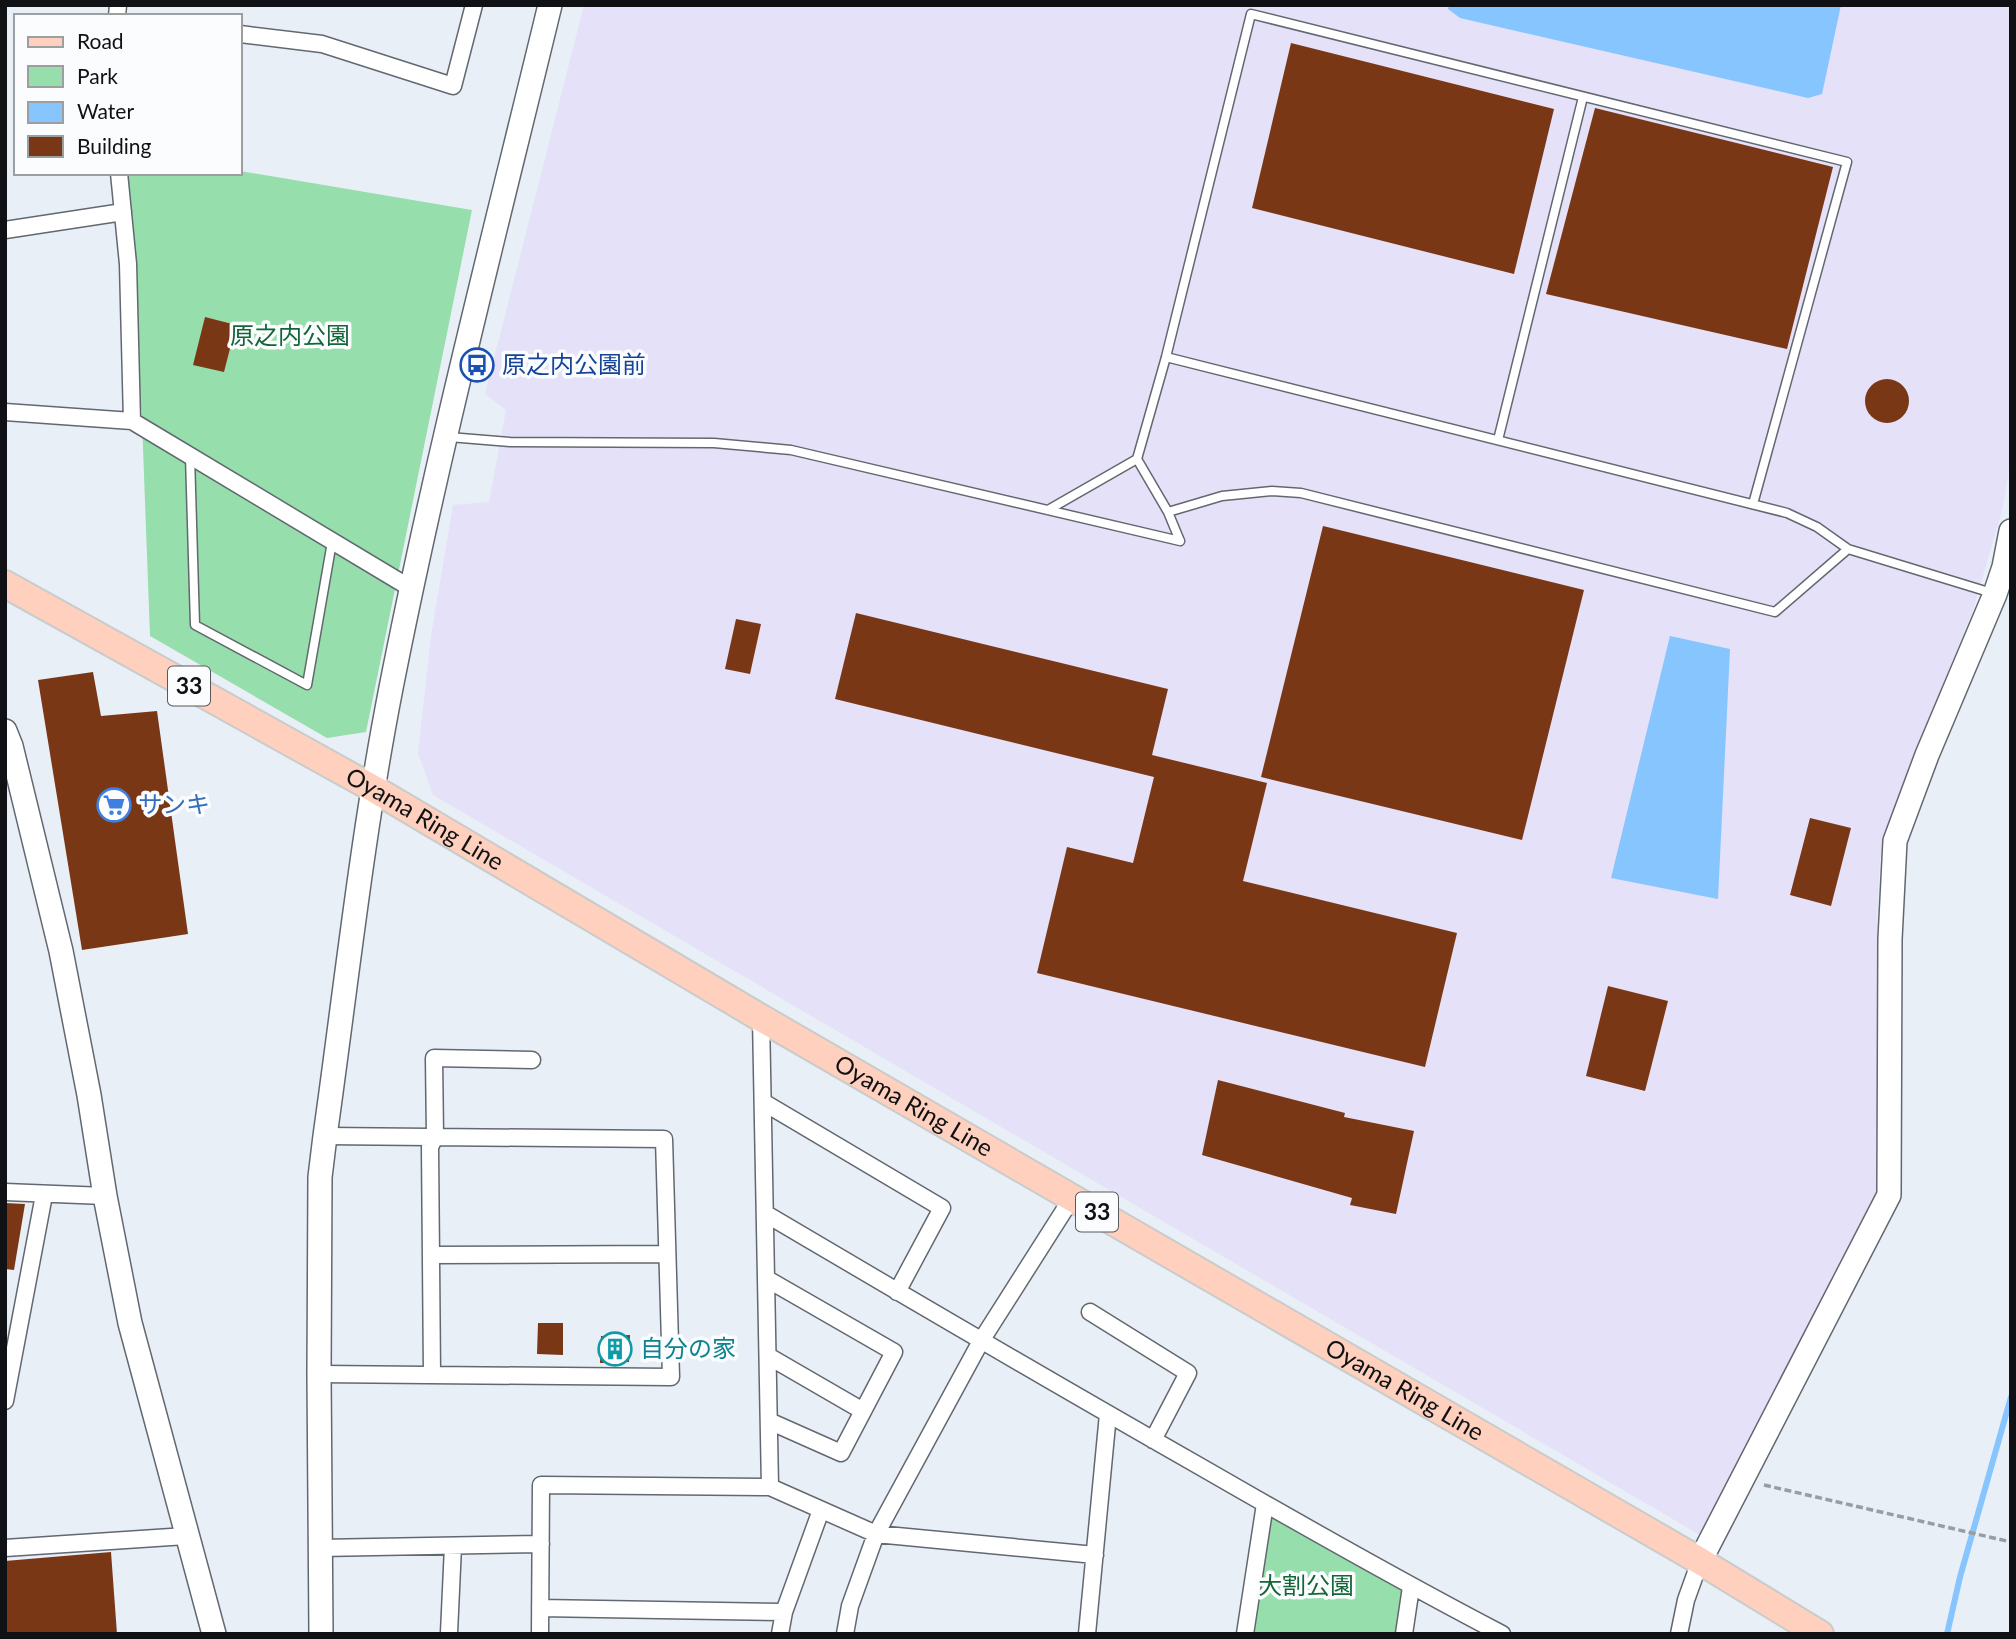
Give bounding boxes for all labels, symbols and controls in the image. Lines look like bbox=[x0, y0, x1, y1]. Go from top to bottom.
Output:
legend bbox=[14, 14, 242, 175]
text: Road bbox=[77, 28, 124, 53]
text: Park bbox=[77, 63, 118, 88]
text: Water bbox=[77, 98, 134, 123]
text: Building bbox=[77, 133, 152, 158]
park label: 原之内公園 bbox=[230, 320, 350, 349]
bus stop icon: 原之内公園前 bbox=[458, 346, 496, 384]
place label: 原之内公園前 bbox=[502, 349, 646, 378]
road number: 33 bbox=[168, 666, 210, 706]
street label: Oyama Ring Line bbox=[341, 760, 509, 875]
supermarket icon: サンキ bbox=[95, 786, 133, 824]
place label: サンキ bbox=[138, 789, 210, 818]
street label: Oyama Ring Line bbox=[830, 1048, 999, 1162]
road number: 33 bbox=[1076, 1192, 1118, 1232]
building icon: 自分の家 bbox=[596, 1330, 634, 1368]
street label: Oyama Ring Line bbox=[1321, 1332, 1489, 1446]
place label: 自分の家 bbox=[640, 1333, 736, 1362]
park label: 大割公園 bbox=[1258, 1570, 1354, 1599]

